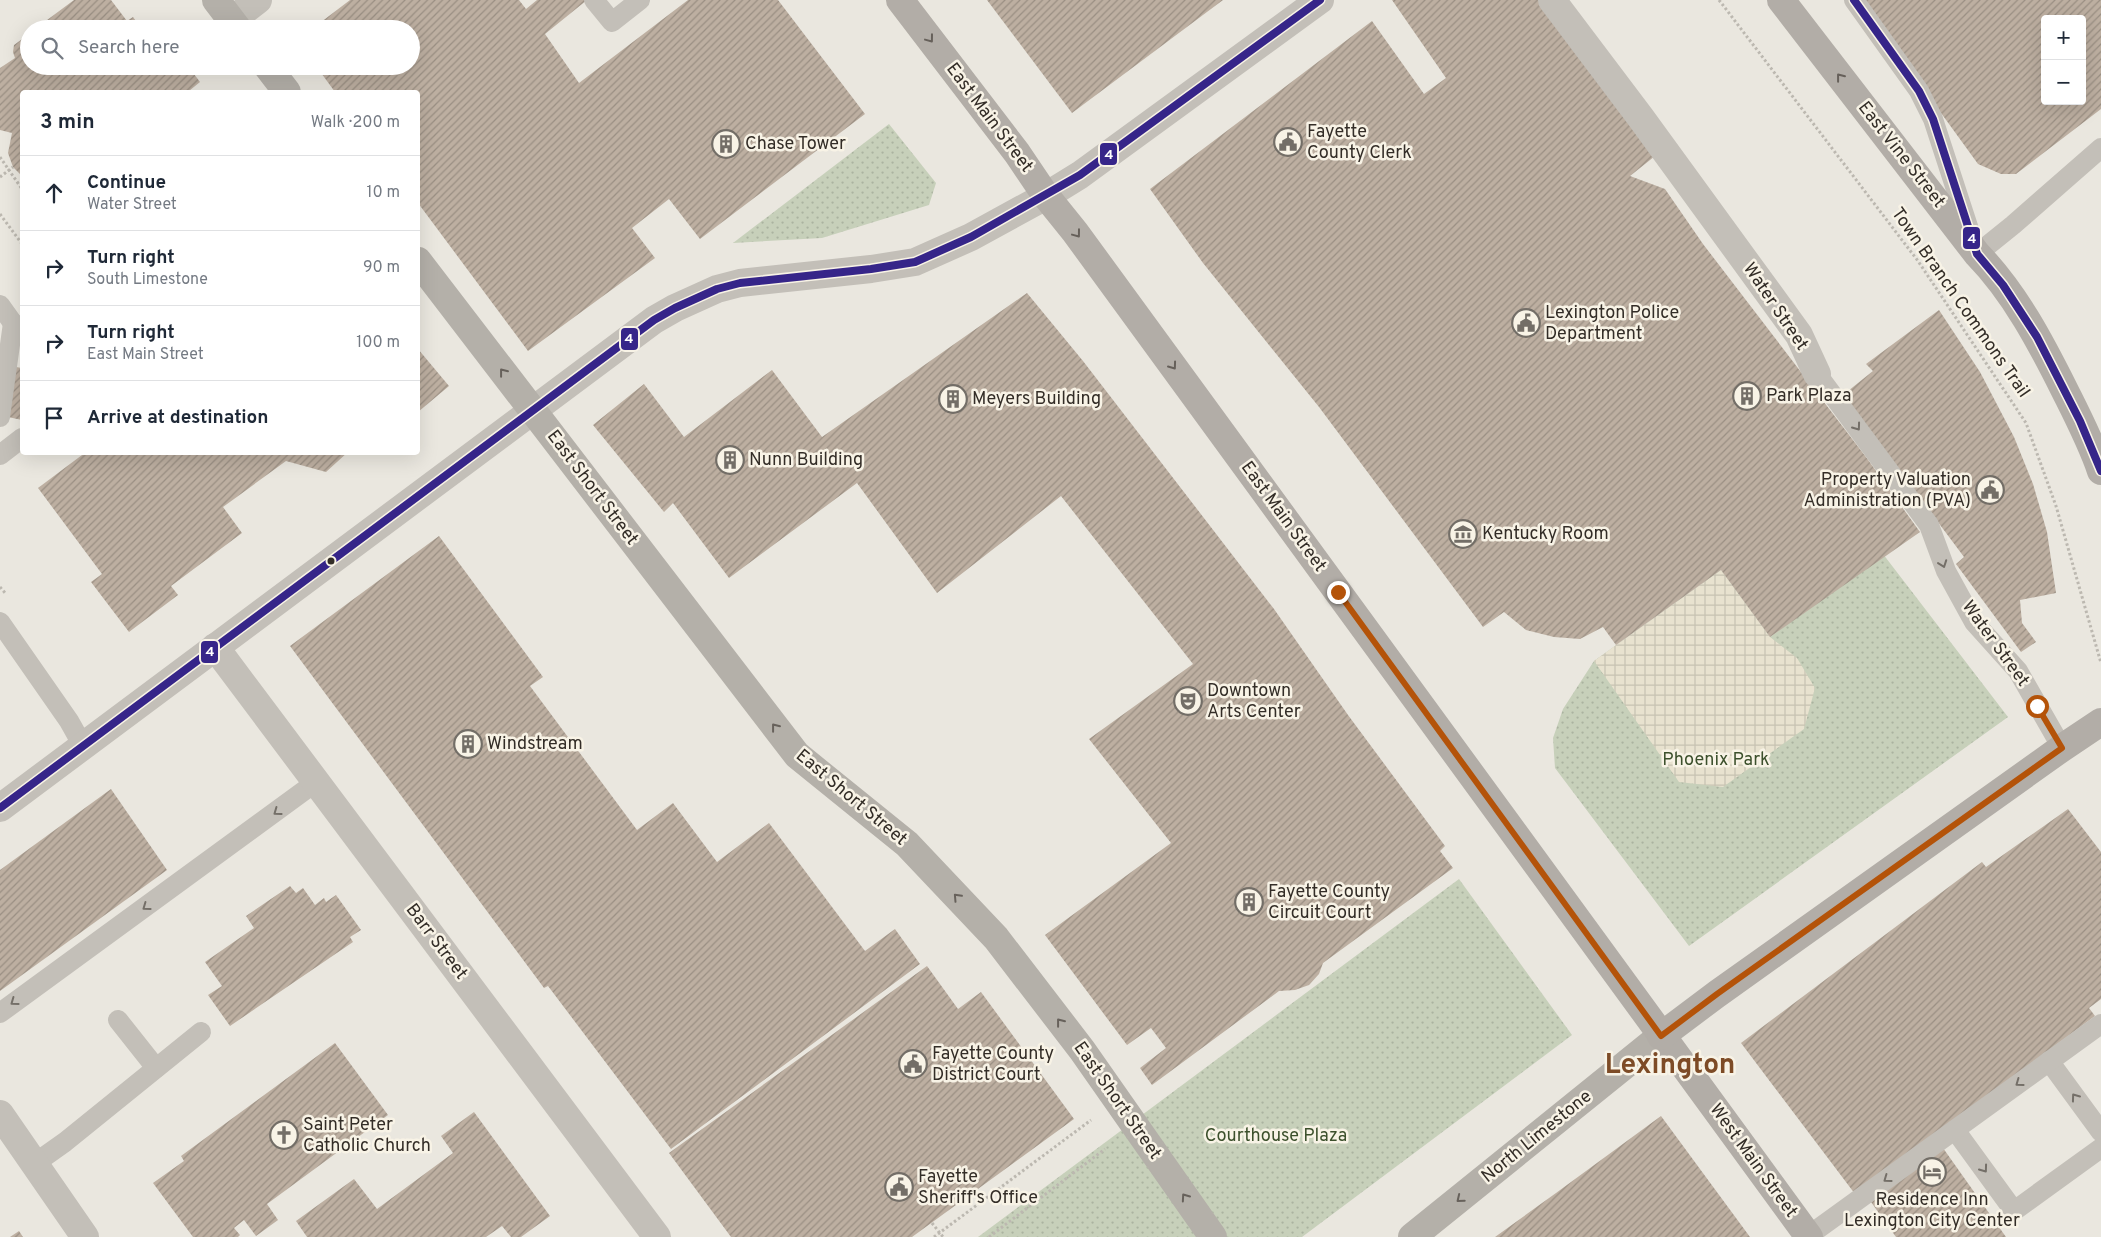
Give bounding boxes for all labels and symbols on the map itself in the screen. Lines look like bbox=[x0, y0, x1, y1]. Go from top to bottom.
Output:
one-way arrow bbox=[924, 33, 932, 42]
street label: East Main Street bbox=[940, 59, 1038, 177]
one-way arrow bbox=[1838, 74, 1846, 83]
street label: East Vine Street bbox=[1852, 97, 1950, 213]
place label: Fayette County Clerk bbox=[1307, 121, 1412, 165]
public building icon: Fayette County Clerk bbox=[1273, 127, 1303, 157]
building icon: Chase Tower bbox=[711, 129, 741, 159]
place label: Chase Tower bbox=[745, 133, 846, 156]
line badge: 4 bbox=[1099, 142, 1118, 166]
text: 4 bbox=[1105, 147, 1114, 164]
street label: Town Branch Commons Trail bbox=[1885, 203, 2035, 403]
line badge: 4 bbox=[1962, 226, 1981, 250]
one-way arrow bbox=[1071, 228, 1080, 238]
text: 4 bbox=[1968, 231, 1977, 248]
street label: Water Street bbox=[1737, 259, 1813, 355]
place label: Lexington Police Department bbox=[1545, 302, 1679, 346]
public building icon: Lexington Police Department bbox=[1511, 308, 1541, 338]
line badge: 4 bbox=[620, 327, 639, 351]
text: 4 bbox=[625, 331, 634, 348]
one-way arrow bbox=[1167, 360, 1176, 369]
one-way arrow bbox=[500, 368, 509, 378]
building icon: Park Plaza bbox=[1732, 381, 1762, 411]
building icon: Meyers Building bbox=[938, 384, 968, 414]
place label: Park Plaza bbox=[1766, 385, 1851, 408]
place label: Meyers Building bbox=[972, 388, 1101, 411]
one-way arrow bbox=[1851, 421, 1859, 430]
street label: East Short Street bbox=[541, 426, 643, 550]
building icon: Nunn Building bbox=[715, 445, 745, 475]
place label: Nunn Building bbox=[749, 449, 863, 472]
street label: East Main Street bbox=[1235, 457, 1331, 577]
place label: Property Valuation Administration (PVA) bbox=[1804, 469, 1971, 513]
public building icon: Property Valuation Administration (PVA) bbox=[1975, 475, 2005, 505]
museum icon: Kentucky Room bbox=[1448, 519, 1478, 549]
place label: Kentucky Room bbox=[1482, 523, 1609, 546]
unlabelled marker bbox=[326, 556, 336, 566]
one-way arrow bbox=[1937, 559, 1947, 567]
route end bbox=[1327, 581, 1350, 604]
street label: Water Street bbox=[1956, 596, 2034, 692]
line badge: 4 bbox=[200, 640, 219, 664]
text: 4 bbox=[206, 644, 215, 661]
place label: Downtown Arts Center bbox=[1207, 680, 1301, 724]
theatre icon: Downtown Arts Center bbox=[1173, 686, 1203, 716]
route start bbox=[2026, 695, 2049, 718]
one-way arrow bbox=[773, 724, 781, 733]
building icon: Windstream bbox=[453, 729, 483, 759]
place label: Windstream bbox=[487, 733, 583, 756]
street label: East Short Street bbox=[791, 745, 911, 851]
park label: Phoenix Park bbox=[1662, 749, 1770, 772]
one-way arrow bbox=[274, 805, 283, 815]
place label: Fayette County Circuit Court bbox=[1268, 881, 1390, 925]
building icon: Fayette County Circuit Court bbox=[1234, 887, 1264, 917]
one-way arrow bbox=[954, 894, 963, 903]
street label: Barr Street bbox=[400, 899, 472, 985]
one-way arrow bbox=[142, 901, 152, 910]
one-way arrow bbox=[11, 997, 20, 1005]
one-way arrow bbox=[1058, 1019, 1066, 1028]
street label: East Short Street bbox=[1068, 1038, 1166, 1164]
place label: Fayette County District Court bbox=[932, 1043, 1054, 1087]
district label: Lexington bbox=[1605, 1048, 1735, 1084]
public building icon: Fayette County District Court bbox=[898, 1049, 928, 1079]
one-way arrow bbox=[2015, 1077, 2025, 1086]
street label: North Limestone bbox=[1477, 1085, 1597, 1189]
one-way arrow bbox=[2072, 1093, 2081, 1103]
street label: West Main Street bbox=[1704, 1099, 1802, 1223]
place label: Saint Peter Catholic Church bbox=[303, 1114, 431, 1158]
church icon: Saint Peter Catholic Church bbox=[269, 1120, 299, 1150]
park label: Courthouse Plaza bbox=[1205, 1125, 1347, 1148]
hotel icon: Residence Inn Lexington City Center bbox=[1917, 1157, 1947, 1187]
one-way arrow bbox=[1978, 1163, 1986, 1172]
place label: Fayette Sheriff's Office bbox=[918, 1166, 1038, 1210]
public building icon: Fayette Sheriff's Office bbox=[884, 1172, 914, 1202]
one-way arrow bbox=[1883, 1173, 1893, 1182]
place label: Residence Inn Lexington City Center bbox=[1844, 1189, 2020, 1233]
one-way arrow bbox=[1182, 1193, 1191, 1203]
one-way arrow bbox=[1457, 1193, 1466, 1201]

